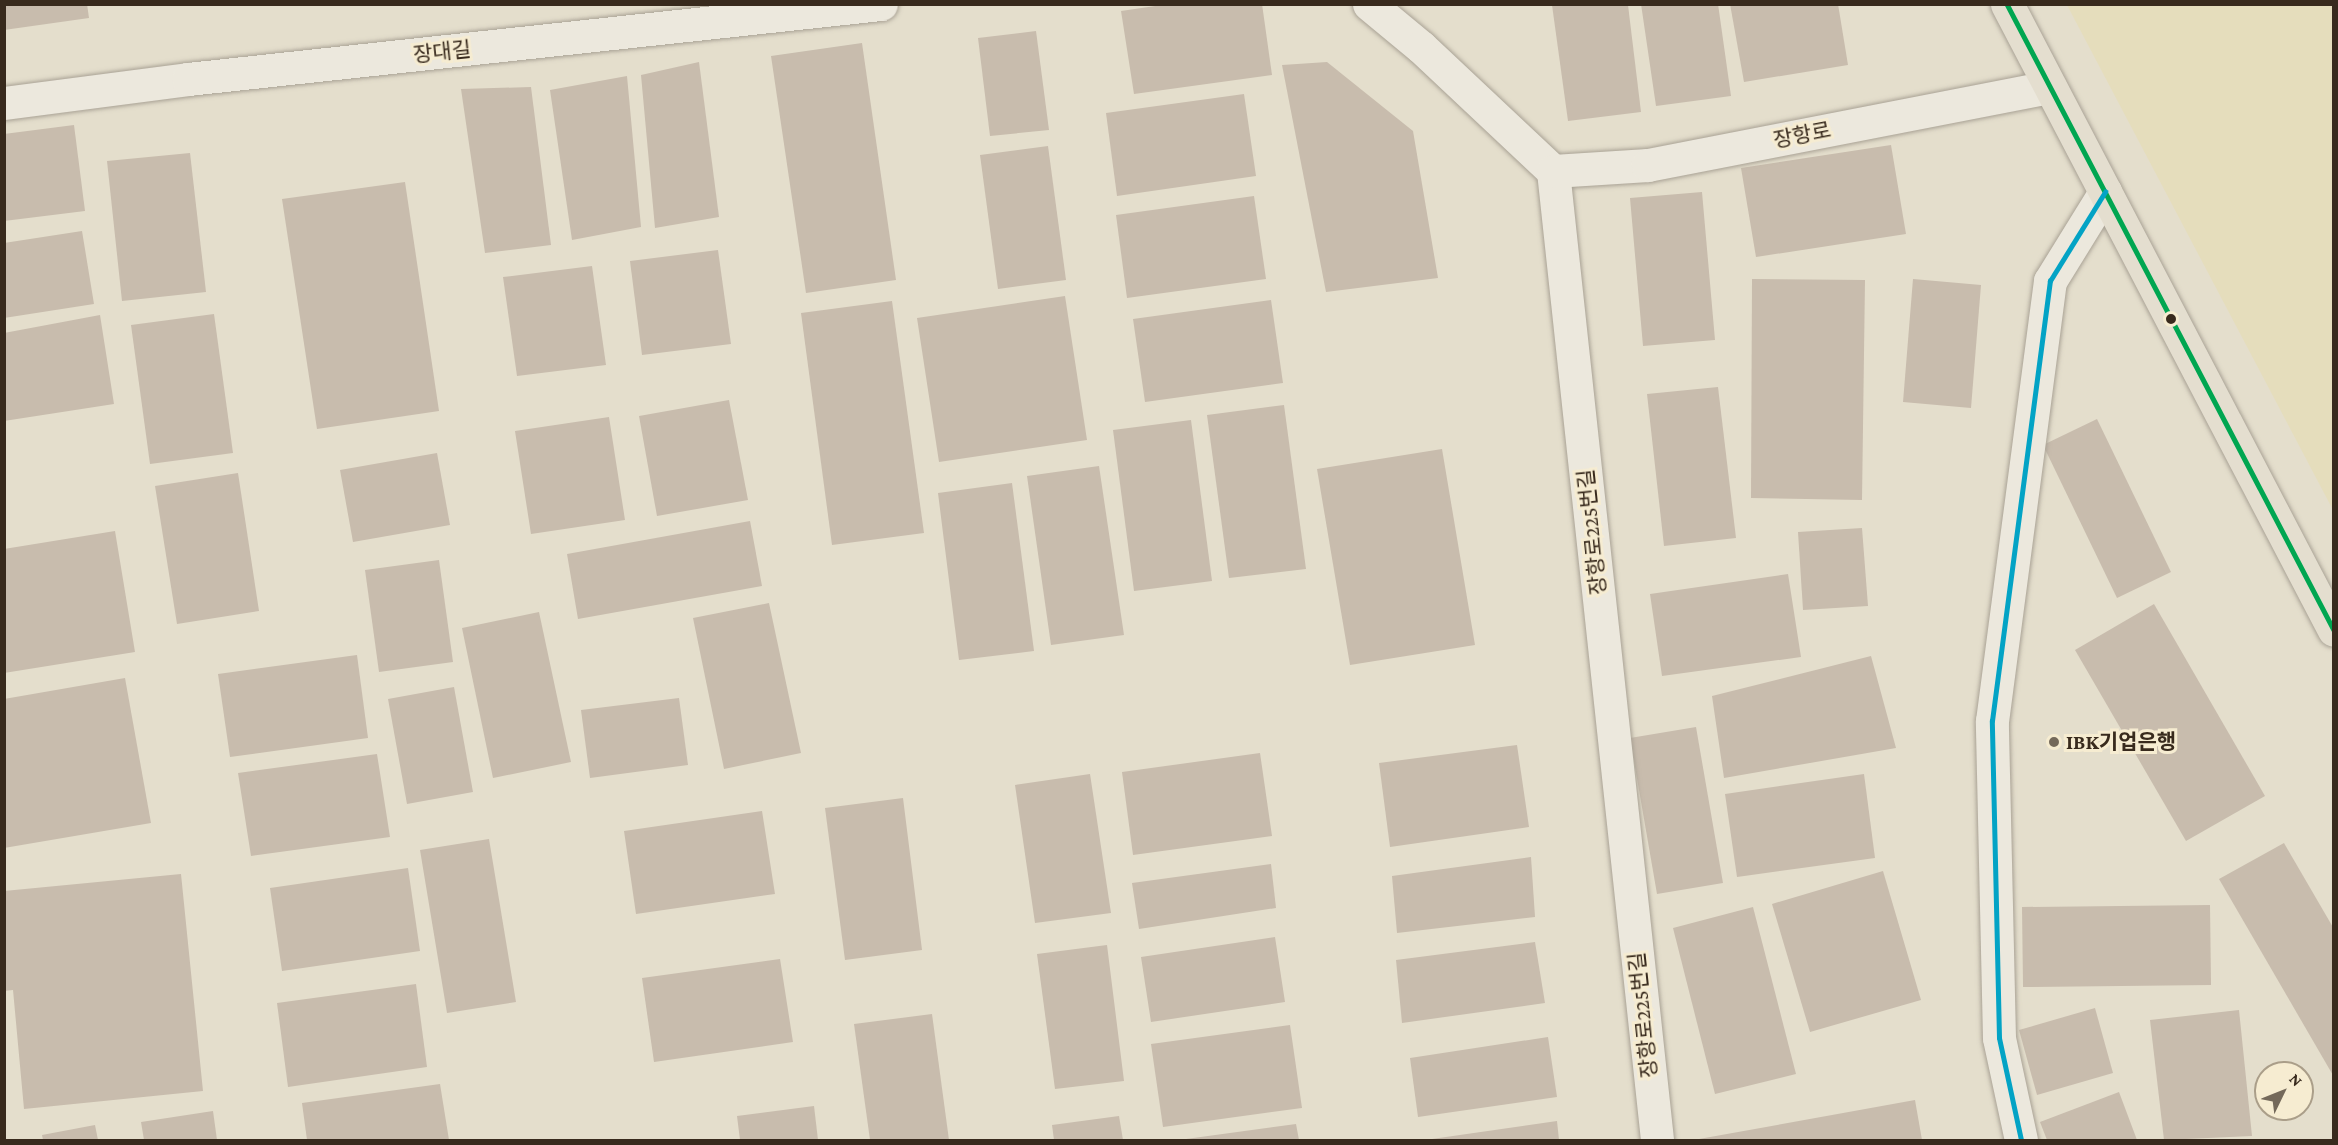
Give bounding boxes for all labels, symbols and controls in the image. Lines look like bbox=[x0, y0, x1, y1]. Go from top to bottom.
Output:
street label: 장대길 bbox=[412, 36, 472, 68]
street label: 장항로 bbox=[1771, 117, 1833, 153]
unlabelled marker bbox=[2165, 313, 2177, 325]
street label: 장항로225번길 bbox=[1573, 468, 1611, 596]
place label: IBK기업은행 bbox=[2066, 729, 2176, 755]
marker: IBK기업은행 bbox=[2047, 735, 2061, 749]
street label: 장항로225번길 bbox=[1624, 951, 1662, 1079]
north arrow bbox=[2254, 1061, 2314, 1121]
text: N bbox=[2286, 1070, 2306, 1090]

